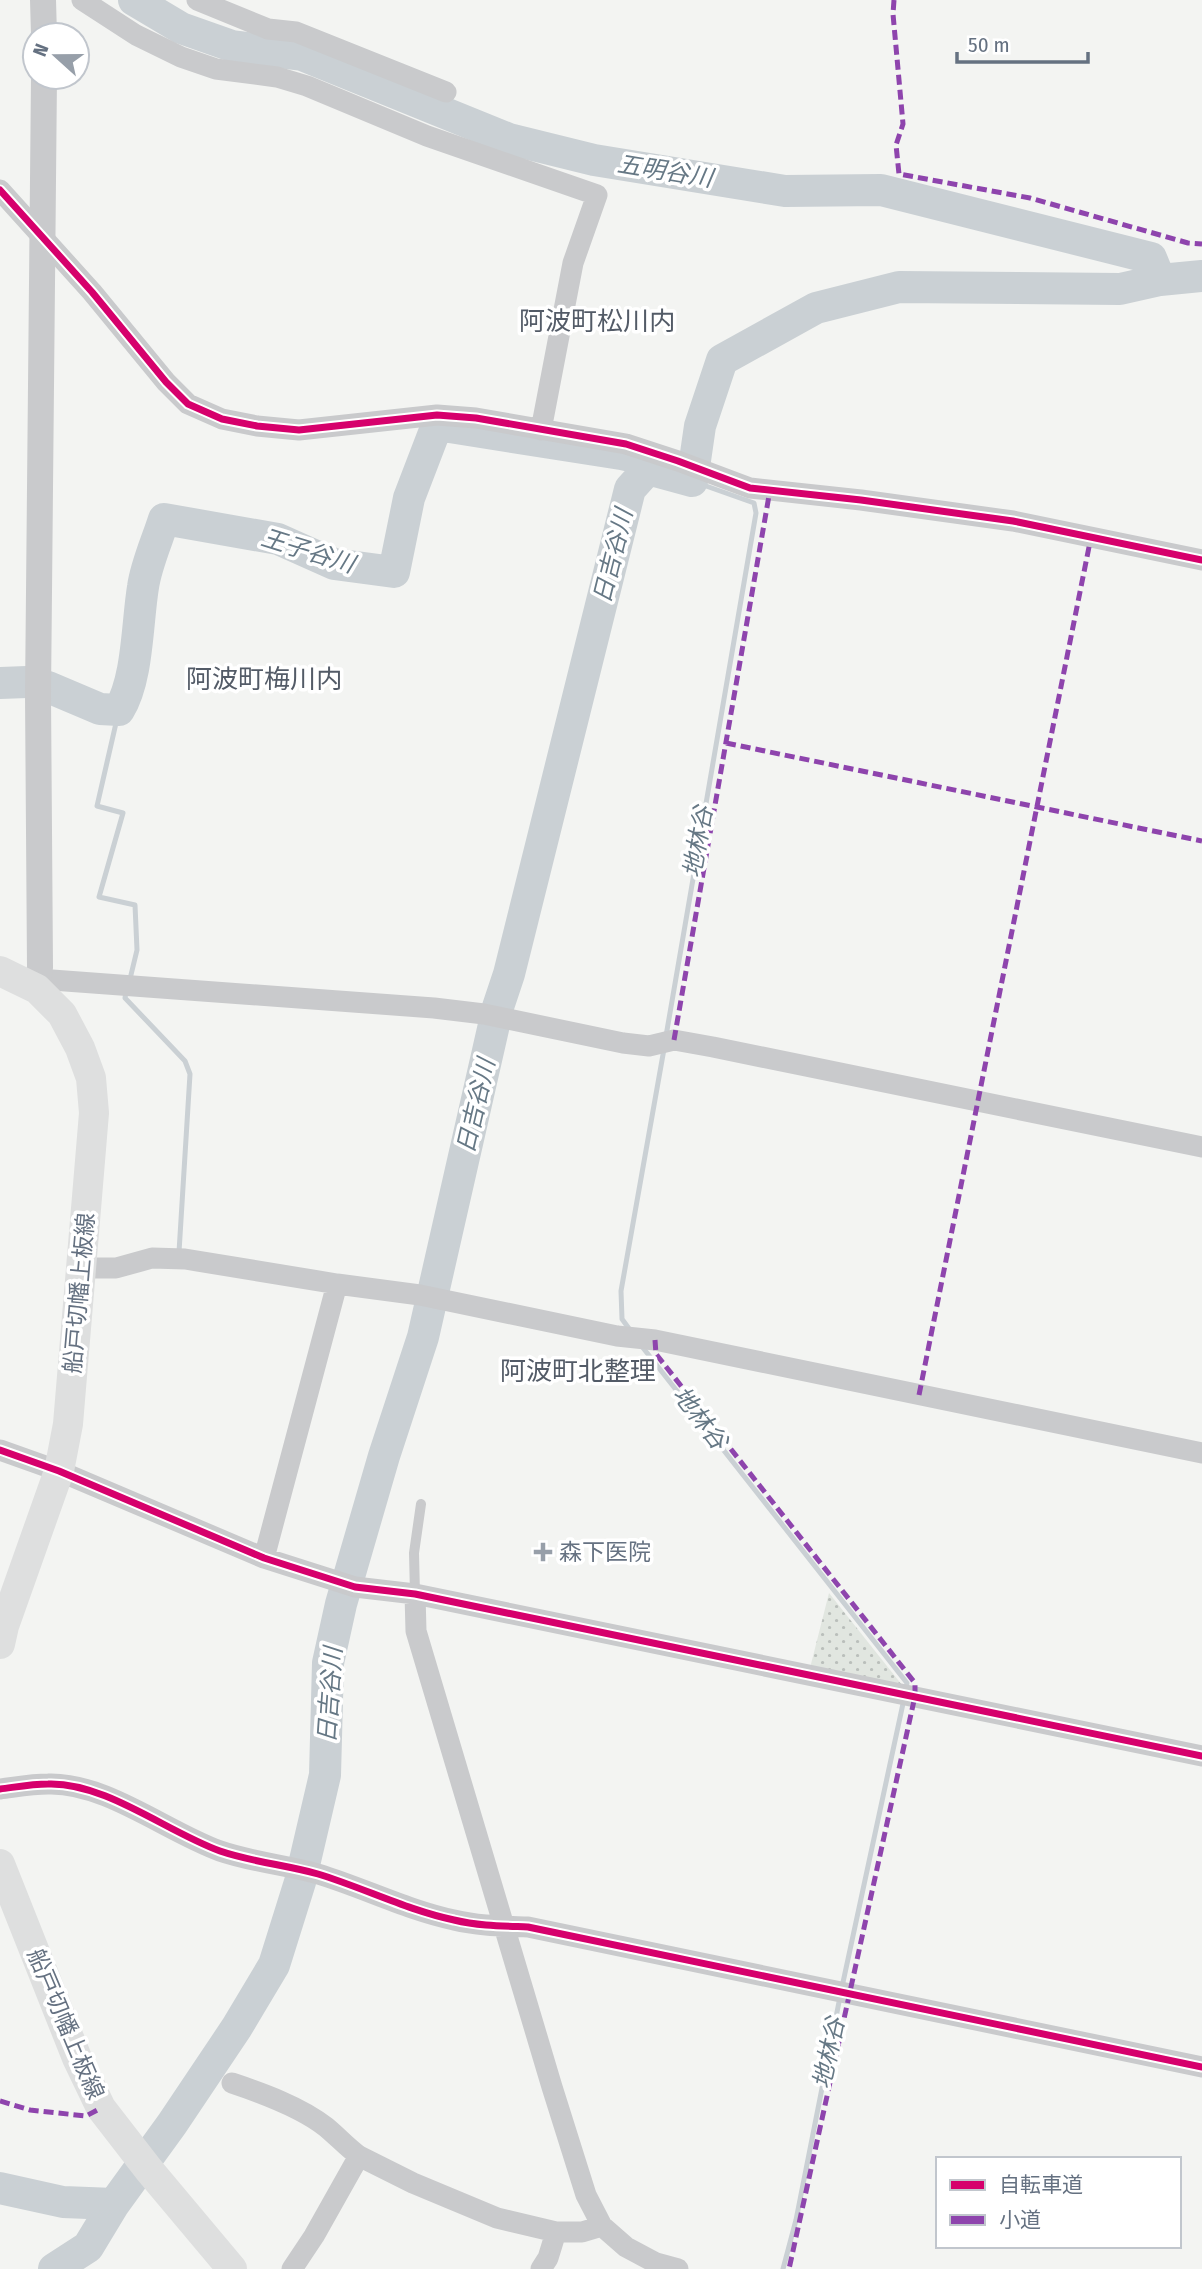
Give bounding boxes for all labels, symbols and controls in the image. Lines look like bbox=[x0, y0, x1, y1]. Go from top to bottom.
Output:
north arrow bbox=[21, 21, 91, 91]
scale bar bbox=[957, 21, 1088, 65]
text: 50 m bbox=[968, 32, 1010, 58]
text: N bbox=[28, 41, 53, 60]
water label: 五明谷川 bbox=[615, 150, 718, 193]
district label: 阿波町松川内 bbox=[519, 306, 675, 337]
water label: 日吉谷川 bbox=[588, 503, 639, 606]
water label: 王子谷川 bbox=[258, 524, 361, 579]
district label: 阿波町梅川内 bbox=[186, 664, 342, 695]
water label: 地林谷 bbox=[678, 802, 718, 880]
water label: 日吉谷川 bbox=[452, 1053, 501, 1156]
street label: 船戸切幡上板線 bbox=[58, 1212, 100, 1374]
district label: 阿波町北整理 bbox=[500, 1356, 656, 1387]
water label: 地林谷 bbox=[667, 1381, 734, 1457]
place label: 森下医院 bbox=[559, 1538, 651, 1566]
marker: 森下医院 bbox=[533, 1542, 553, 1562]
water label: 日吉谷川 bbox=[313, 1643, 348, 1744]
street label: 船戸切幡上板線 bbox=[22, 1944, 110, 2104]
water label: 地林谷 bbox=[808, 2013, 851, 2091]
legend bbox=[936, 2157, 1181, 2248]
text: 自転車道 bbox=[999, 2172, 1083, 2198]
text: 小道 bbox=[999, 2207, 1041, 2233]

